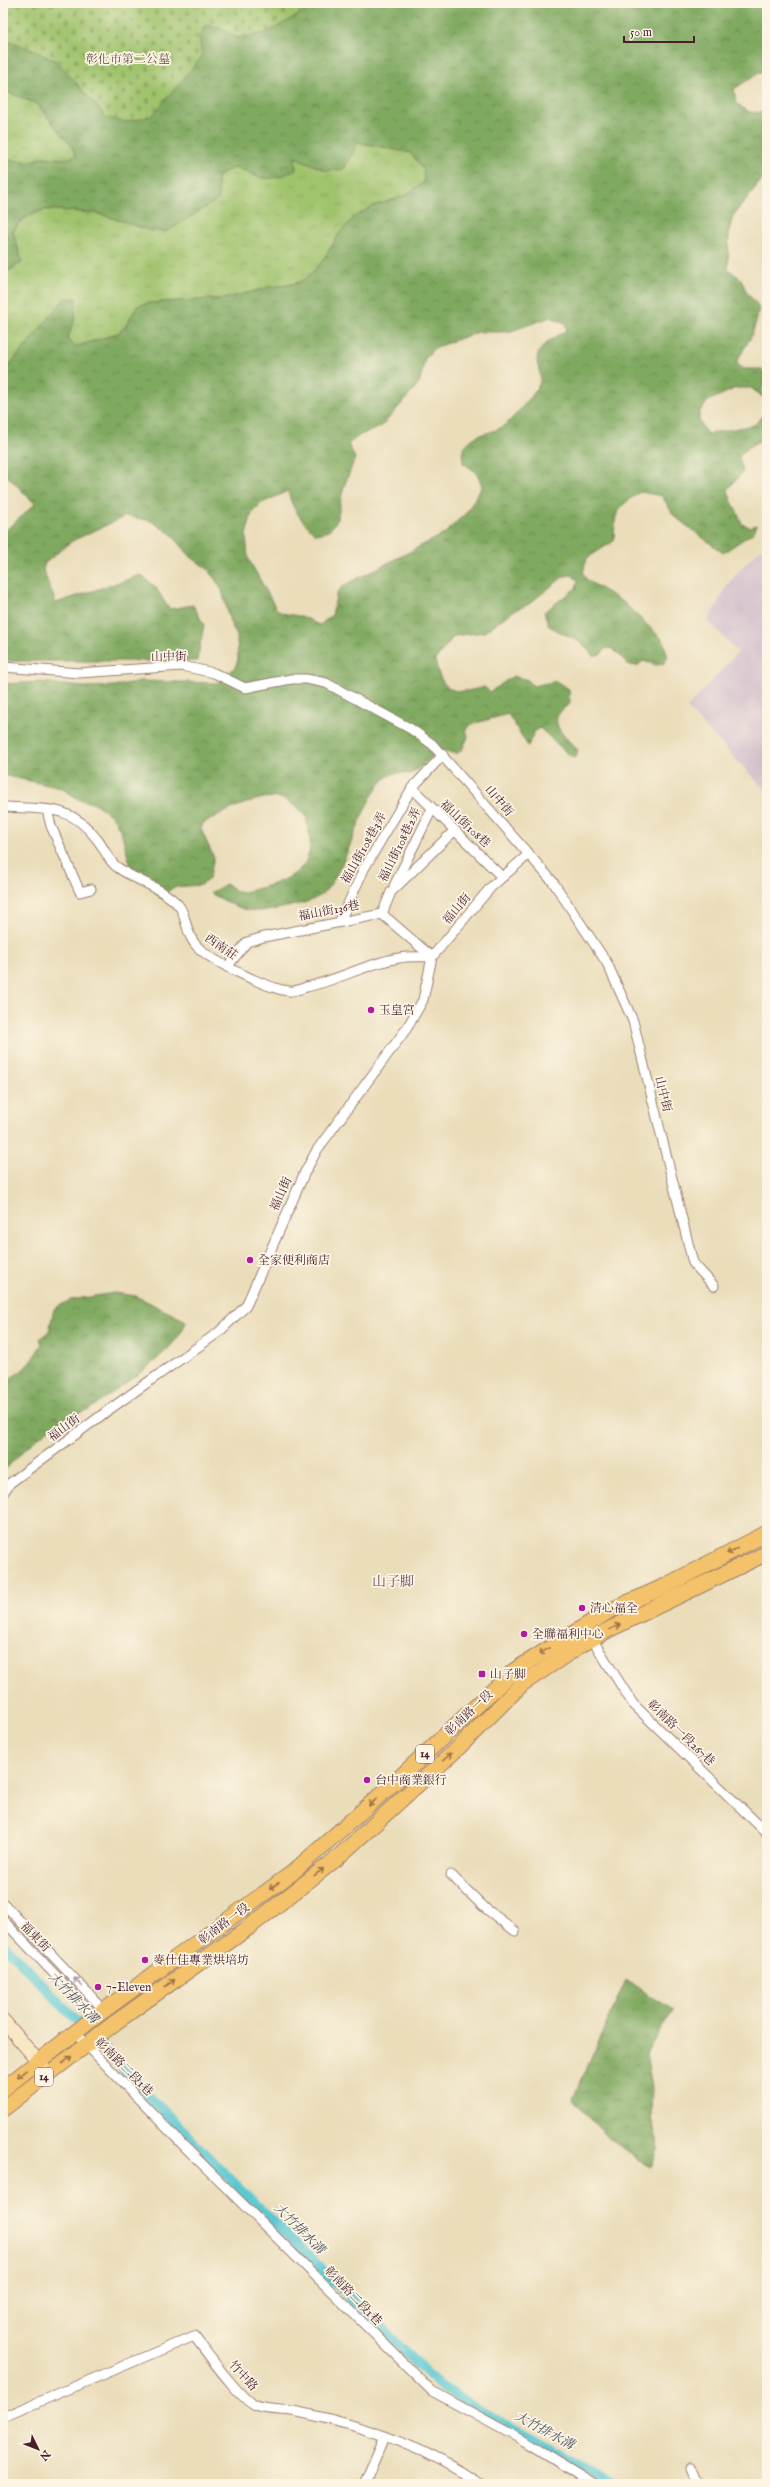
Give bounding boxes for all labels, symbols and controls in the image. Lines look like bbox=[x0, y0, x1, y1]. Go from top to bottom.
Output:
scale bar bbox=[624, 18, 694, 44]
text: 50 m bbox=[630, 25, 652, 40]
park label: 彰化市第二公墓 bbox=[86, 52, 170, 67]
street label: 山中街 bbox=[151, 649, 188, 665]
street label: 山中街 bbox=[482, 782, 517, 820]
street label: 福山街108巷 bbox=[437, 797, 493, 851]
street label: 福山街108巷2弄 bbox=[376, 805, 424, 885]
street label: 福山街108巷3弄 bbox=[338, 810, 390, 886]
street label: 福山街 bbox=[440, 890, 475, 928]
street label: 福山街136巷 bbox=[297, 898, 361, 924]
street label: 西南莊 bbox=[202, 931, 240, 963]
place label: 玉皇宮 bbox=[379, 1003, 415, 1018]
marker: 玉皇宮 bbox=[366, 1005, 376, 1015]
street label: 山中街 bbox=[651, 1075, 675, 1114]
street label: 福山街 bbox=[267, 1174, 296, 1214]
place label: 全家便利商店 bbox=[258, 1253, 330, 1268]
marker: 全家便利商店 bbox=[245, 1255, 255, 1265]
street label: 福山街 bbox=[45, 1411, 84, 1445]
one-way arrow bbox=[727, 1548, 739, 1555]
district label: 山子脚 bbox=[372, 1573, 414, 1591]
place label: 清心福全 bbox=[590, 1601, 638, 1616]
marker: 清心福全 bbox=[577, 1603, 587, 1613]
one-way arrow bbox=[609, 1622, 621, 1630]
place label: 全聯福利中心 bbox=[532, 1627, 604, 1642]
marker: 全聯福利中心 bbox=[519, 1629, 529, 1639]
one-way arrow bbox=[538, 1647, 549, 1655]
place label: 山子脚 bbox=[490, 1667, 526, 1682]
marker: 山子脚 bbox=[477, 1669, 487, 1679]
street label: 彰南路一段 bbox=[442, 1687, 496, 1739]
street label: 彰南路一段267巷 bbox=[644, 1697, 718, 1769]
road number: 14 bbox=[416, 1745, 434, 1763]
one-way arrow bbox=[442, 1752, 452, 1762]
place label: 台中商業銀行 bbox=[375, 1773, 447, 1788]
marker: 台中商業銀行 bbox=[362, 1775, 372, 1785]
one-way arrow bbox=[368, 1797, 378, 1806]
one-way arrow bbox=[314, 1868, 325, 1876]
one-way arrow bbox=[269, 1882, 280, 1890]
street label: 彰南路一段 bbox=[196, 1900, 252, 1948]
street label: 福東街 bbox=[17, 1919, 54, 1956]
place label: 麥仕佳專業烘培坊 bbox=[153, 1953, 249, 1968]
marker: 麥仕佳專業烘培坊 bbox=[140, 1955, 150, 1965]
water label: 大竹排水溝 bbox=[44, 1969, 103, 2029]
one-way arrow bbox=[74, 1977, 83, 1987]
one-way arrow bbox=[165, 1979, 176, 1987]
place label: 7-Eleven bbox=[106, 1980, 152, 1995]
marker: 7-Eleven bbox=[93, 1982, 103, 1992]
street label: 彰南路二段1巷 bbox=[92, 2035, 156, 2099]
one-way arrow bbox=[62, 2055, 73, 2064]
road number: 14 bbox=[35, 2068, 53, 2086]
one-way arrow bbox=[16, 2070, 27, 2078]
water label: 大竹排水溝 bbox=[270, 2200, 329, 2259]
street label: 彰南路二段1巷 bbox=[321, 2263, 385, 2329]
street label: 竹中路 bbox=[225, 2358, 261, 2394]
water label: 大竹排水溝 bbox=[511, 2408, 578, 2455]
north arrow bbox=[18, 2429, 58, 2469]
text: N bbox=[36, 2446, 54, 2464]

